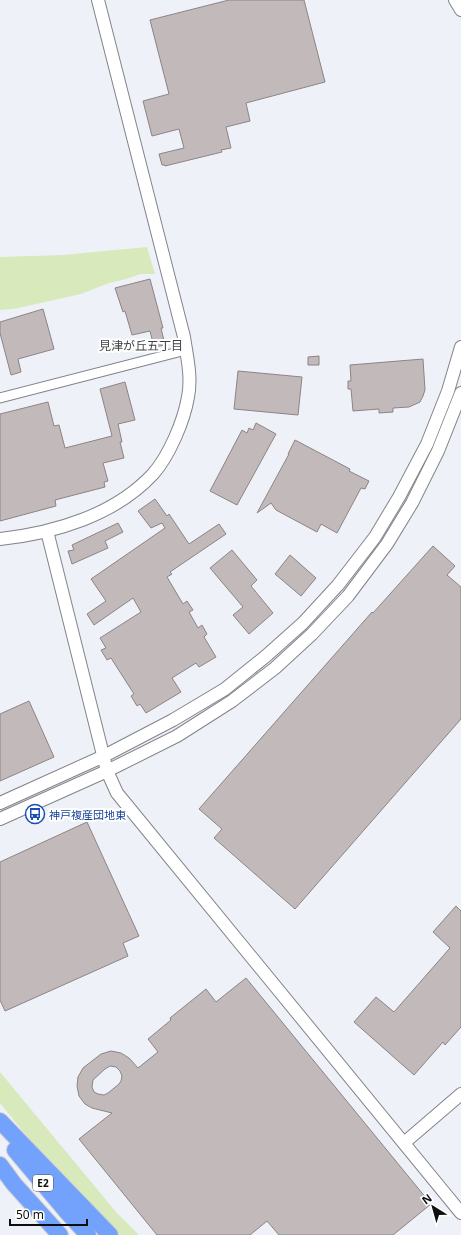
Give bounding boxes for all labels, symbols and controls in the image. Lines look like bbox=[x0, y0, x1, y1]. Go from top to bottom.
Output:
district label: 見津が丘五丁目 bbox=[99, 337, 183, 354]
bus stop icon: 神戸複産団地東 bbox=[24, 803, 46, 825]
place label: 神戸複産団地東 bbox=[49, 807, 126, 822]
road number: E2 bbox=[33, 1175, 53, 1191]
north arrow bbox=[413, 1187, 453, 1227]
text: N bbox=[419, 1190, 435, 1207]
scale bar bbox=[10, 1201, 87, 1227]
text: 50 m bbox=[16, 1206, 44, 1223]

